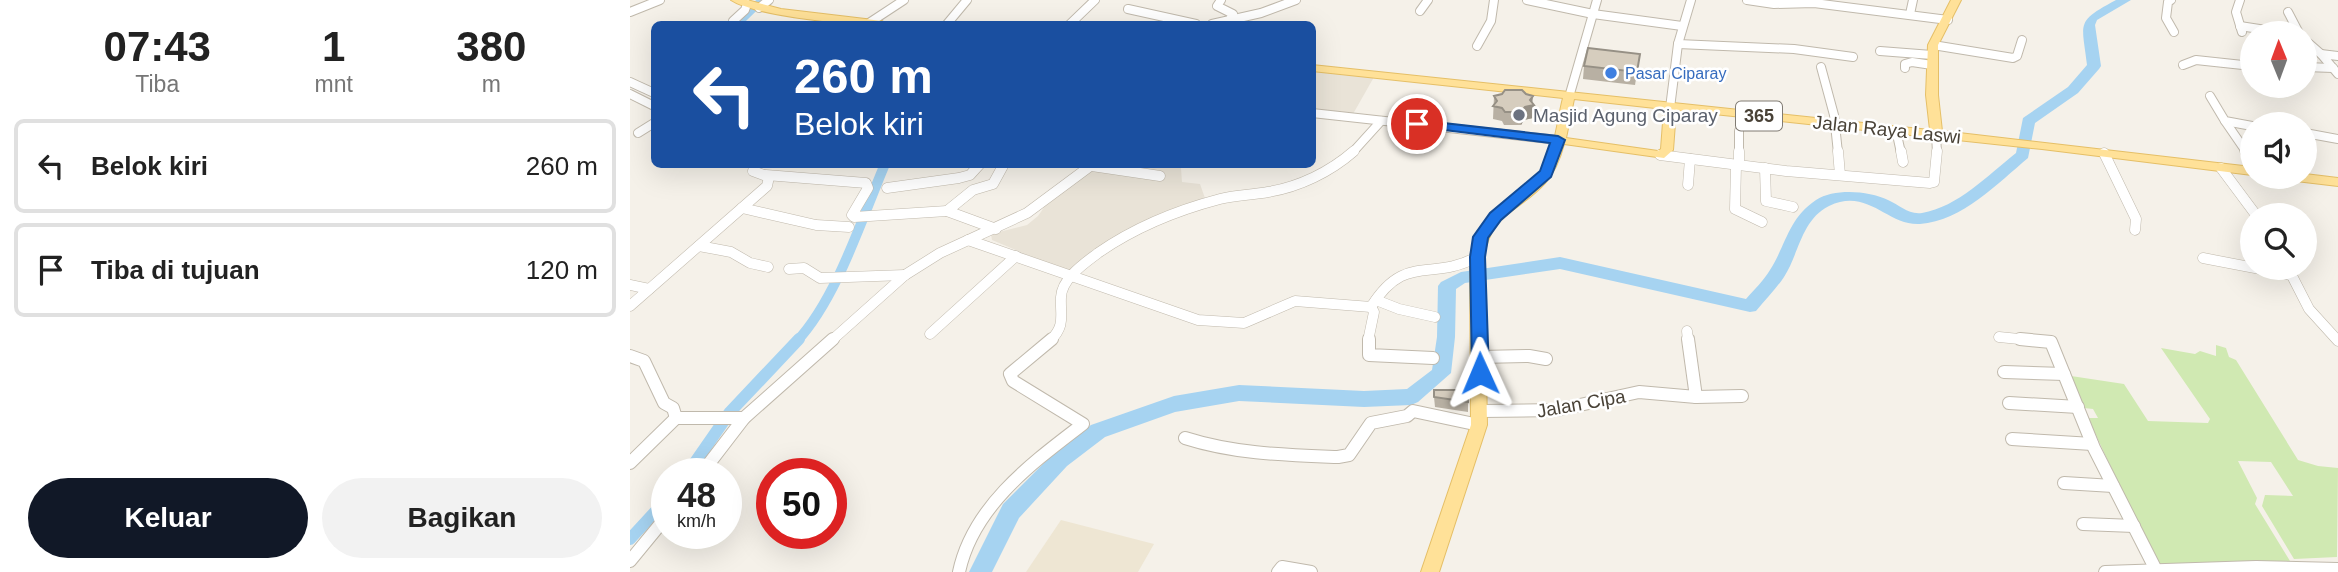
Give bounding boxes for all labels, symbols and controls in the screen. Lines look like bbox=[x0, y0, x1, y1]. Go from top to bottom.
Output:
north arrow bbox=[2240, 21, 2317, 98]
map controls bbox=[2240, 21, 2317, 280]
text: 07:43 bbox=[104, 23, 211, 70]
text: 1 bbox=[322, 23, 345, 70]
text: 380 bbox=[456, 23, 526, 70]
icon: left bbox=[679, 49, 770, 140]
text: 260 m bbox=[794, 49, 933, 103]
marker: Pasar Ciparay bbox=[1603, 65, 1619, 81]
place label: Pasar Ciparay bbox=[1625, 65, 1726, 82]
text: Tiba bbox=[135, 71, 179, 97]
text: mnt bbox=[314, 71, 353, 97]
text: m bbox=[482, 71, 501, 97]
pin bbox=[1387, 94, 1447, 154]
road number: 365 bbox=[1736, 102, 1782, 131]
icon: arrive bbox=[1398, 105, 1436, 143]
place label: Masjid Agung Ciparay bbox=[1533, 105, 1718, 126]
text: Belok kiri bbox=[794, 106, 924, 142]
marker: Masjid Agung Ciparay bbox=[1511, 107, 1527, 123]
street label: Jalan Raya Laswi bbox=[1812, 111, 1962, 148]
button: sound bbox=[2240, 112, 2317, 189]
icon: left bbox=[32, 147, 70, 185]
text: Belok kiri bbox=[91, 151, 208, 181]
text: 260 m bbox=[526, 151, 598, 181]
button: search bbox=[2240, 203, 2317, 280]
icon: arrive bbox=[32, 251, 70, 289]
text: Tiba di tujuan bbox=[91, 255, 260, 285]
text: 120 m bbox=[526, 255, 598, 285]
position arrow bbox=[1443, 336, 1517, 410]
street label: Jalan Cipa bbox=[1535, 385, 1628, 422]
speed limit sign: 50 bbox=[756, 458, 847, 549]
text: 48 bbox=[677, 475, 716, 514]
button: Keluar bbox=[28, 478, 308, 558]
button: Bagikan bbox=[322, 478, 602, 558]
text: km/h bbox=[677, 511, 716, 531]

